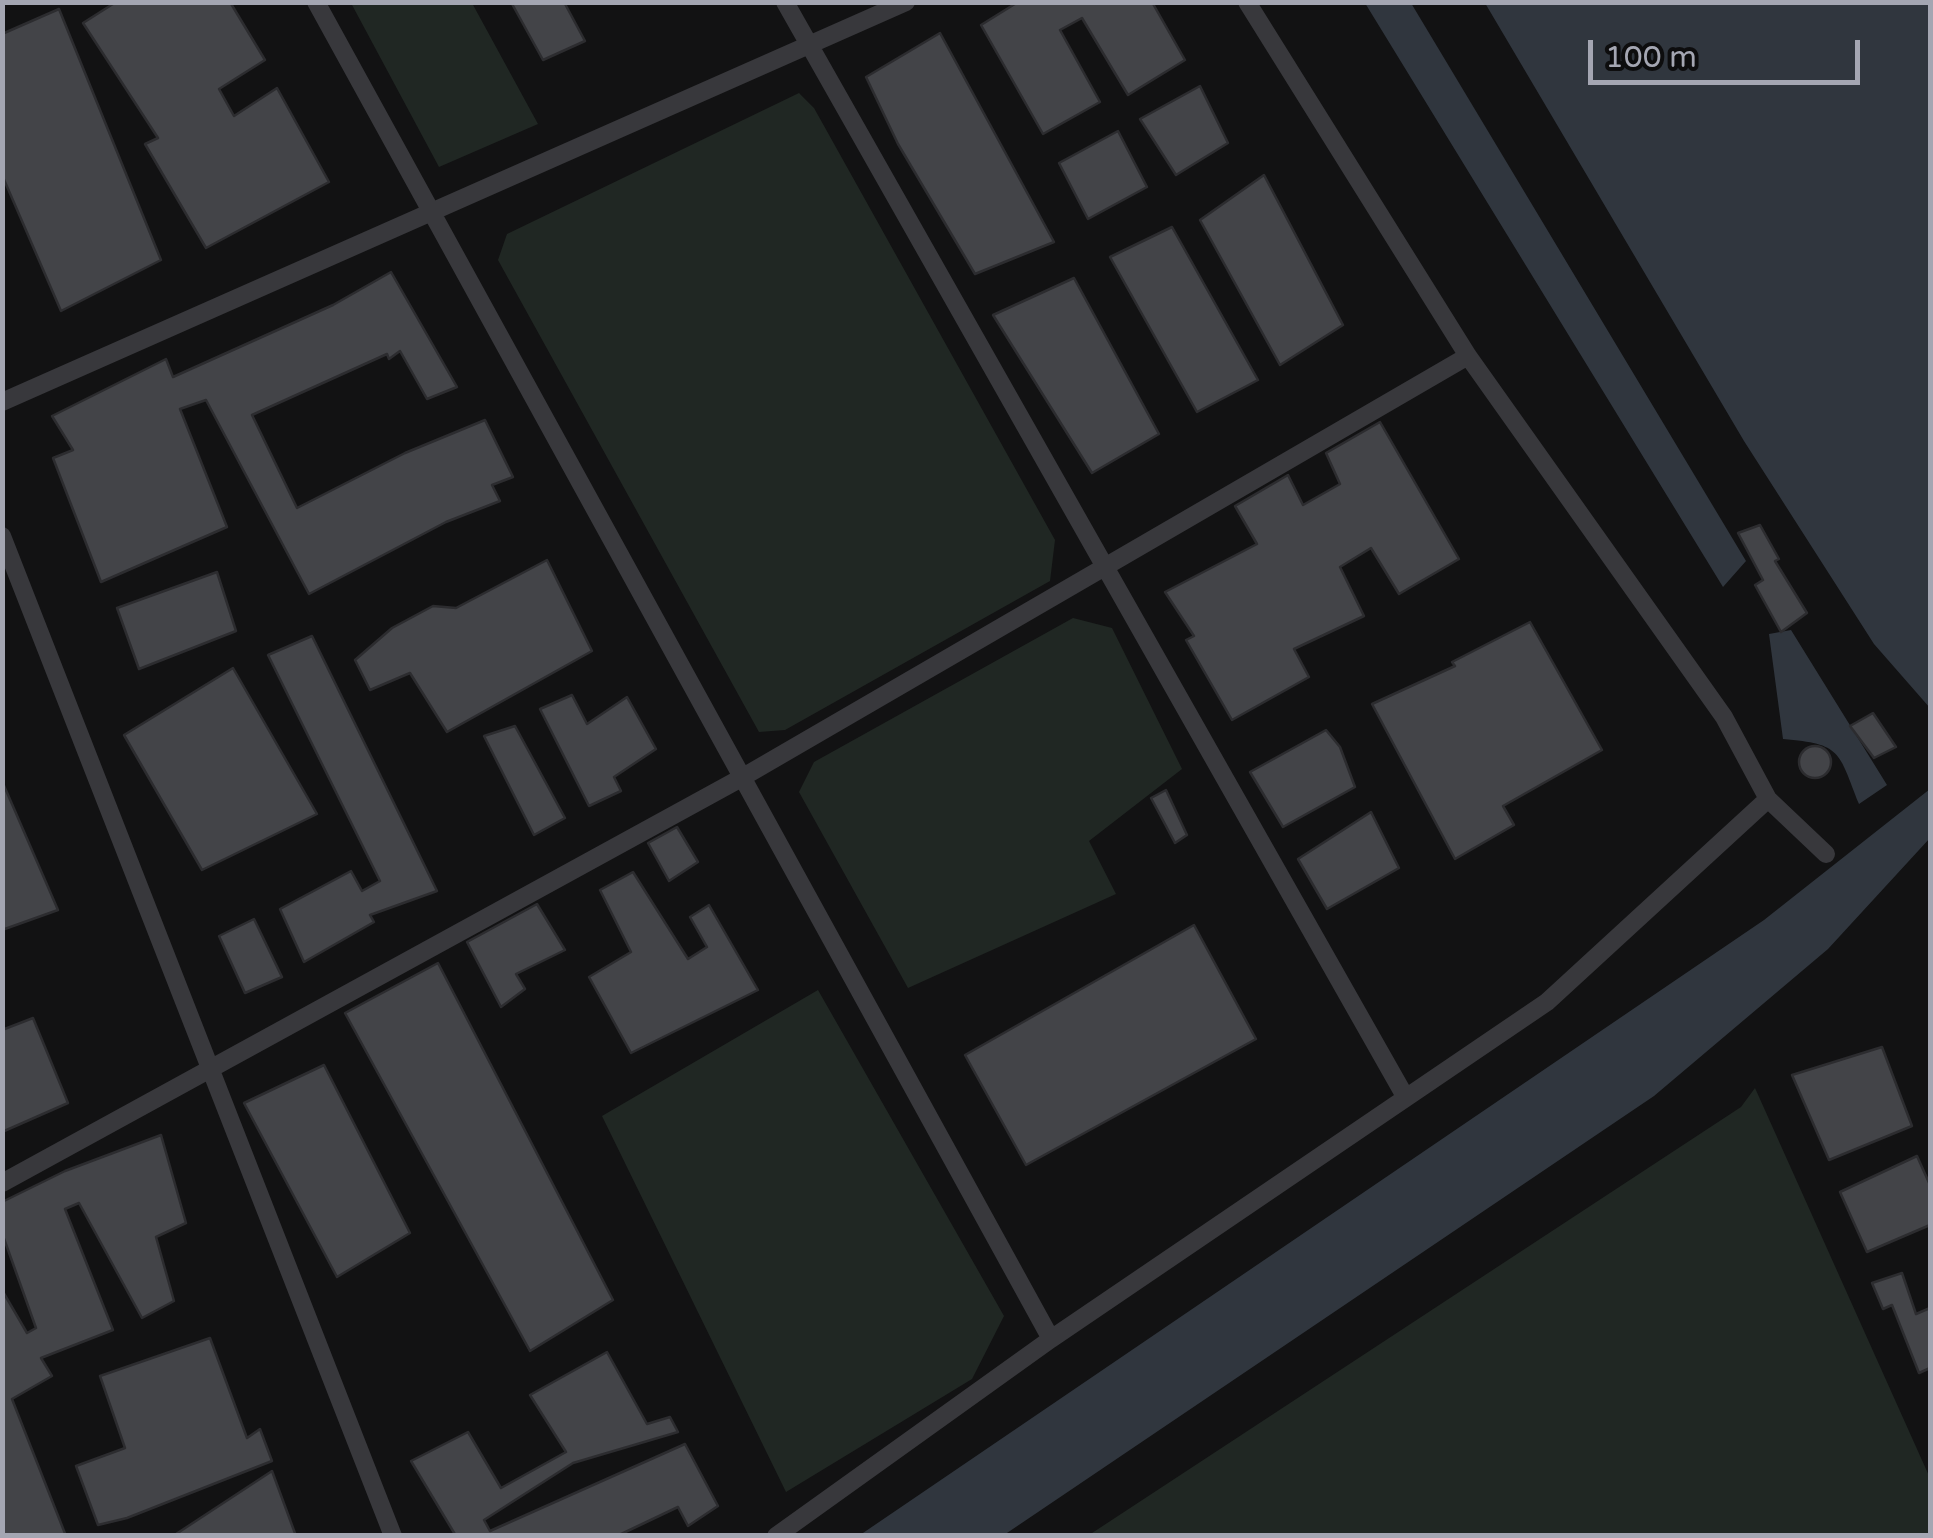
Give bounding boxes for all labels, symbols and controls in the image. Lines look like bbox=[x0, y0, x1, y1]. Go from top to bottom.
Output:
scale bar bbox=[1593, 20, 1866, 82]
text: 100 m bbox=[1605, 39, 1697, 76]

